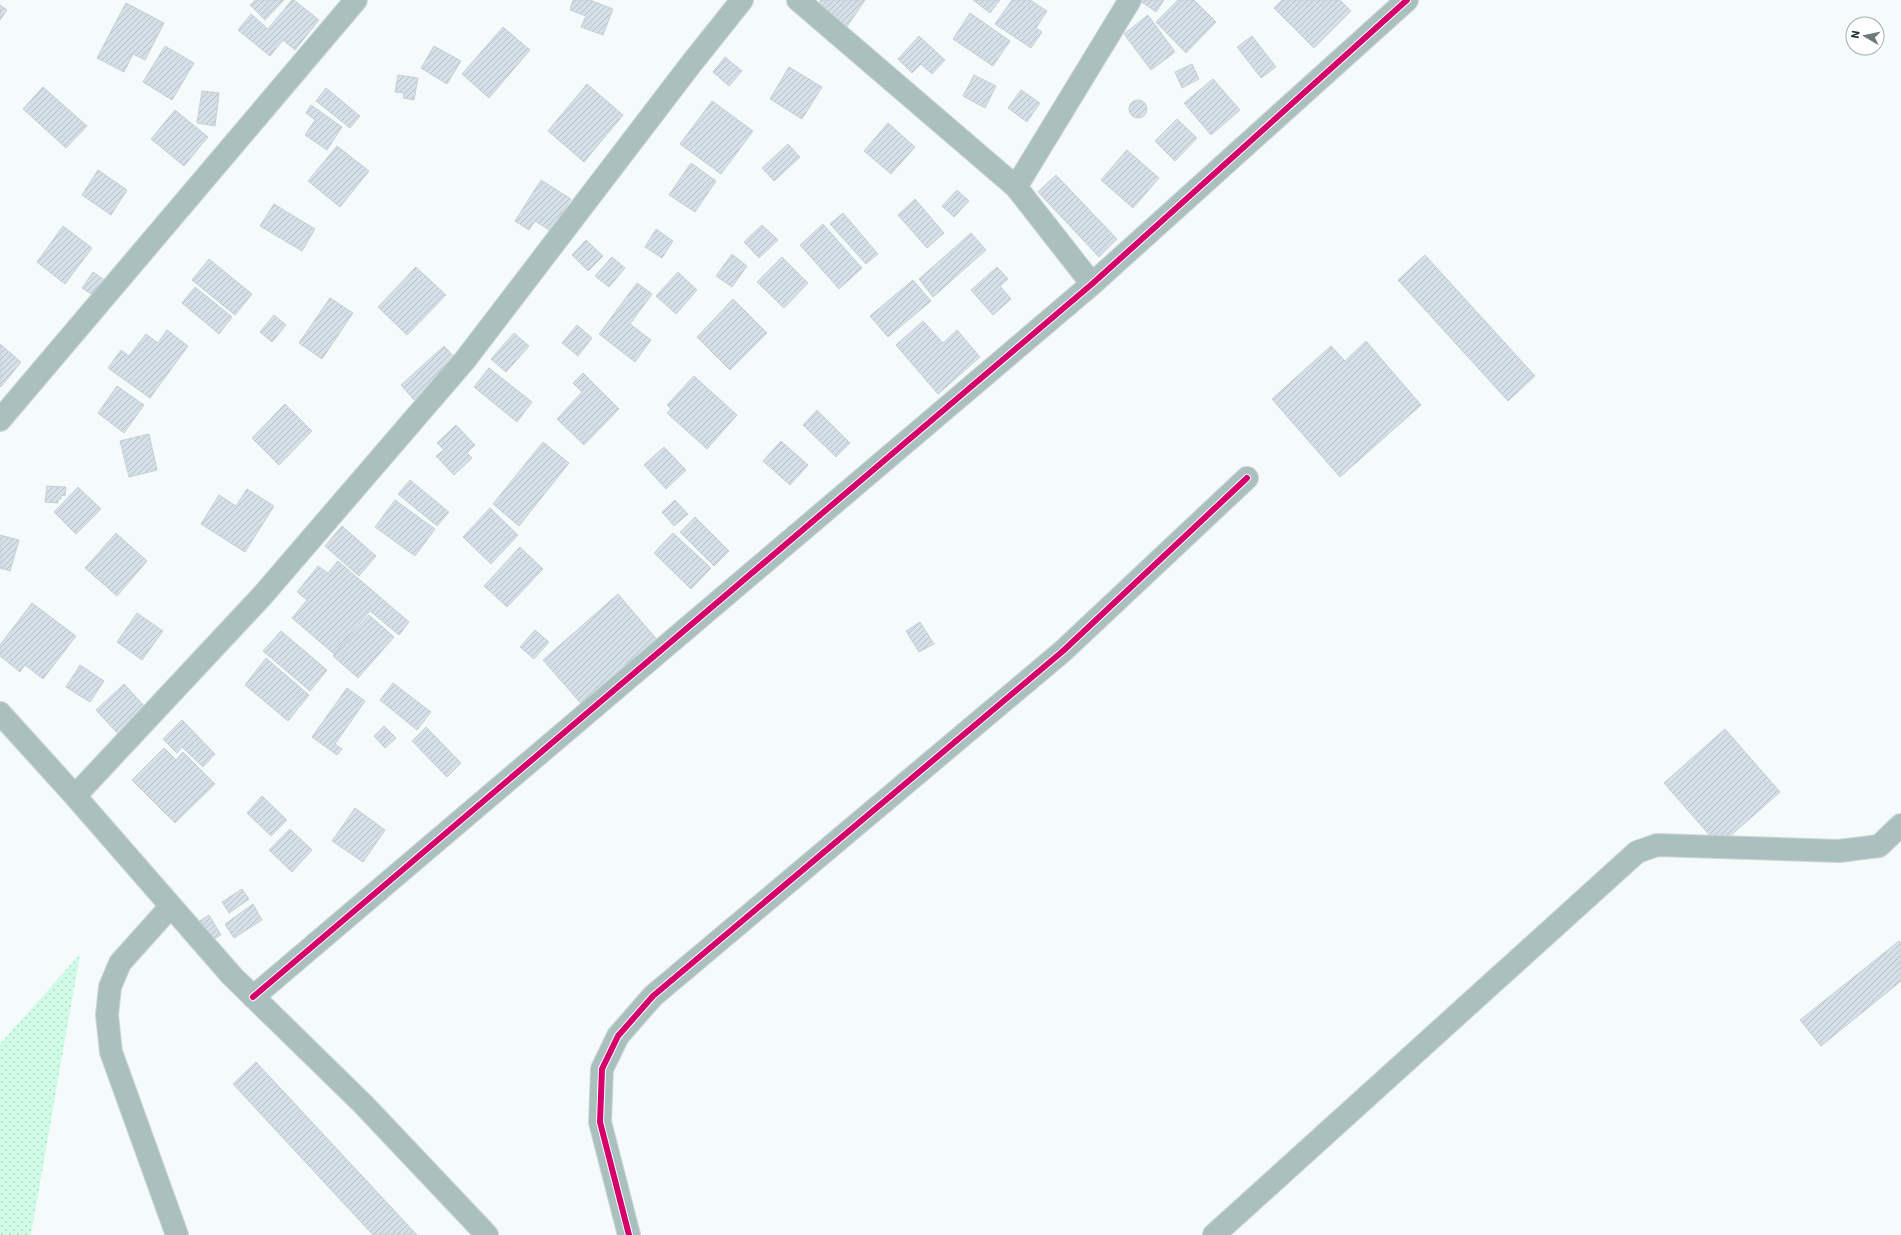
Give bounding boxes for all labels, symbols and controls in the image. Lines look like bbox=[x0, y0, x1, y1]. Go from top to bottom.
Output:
north arrow bbox=[1845, 16, 1885, 56]
text: N bbox=[1848, 29, 1863, 39]

